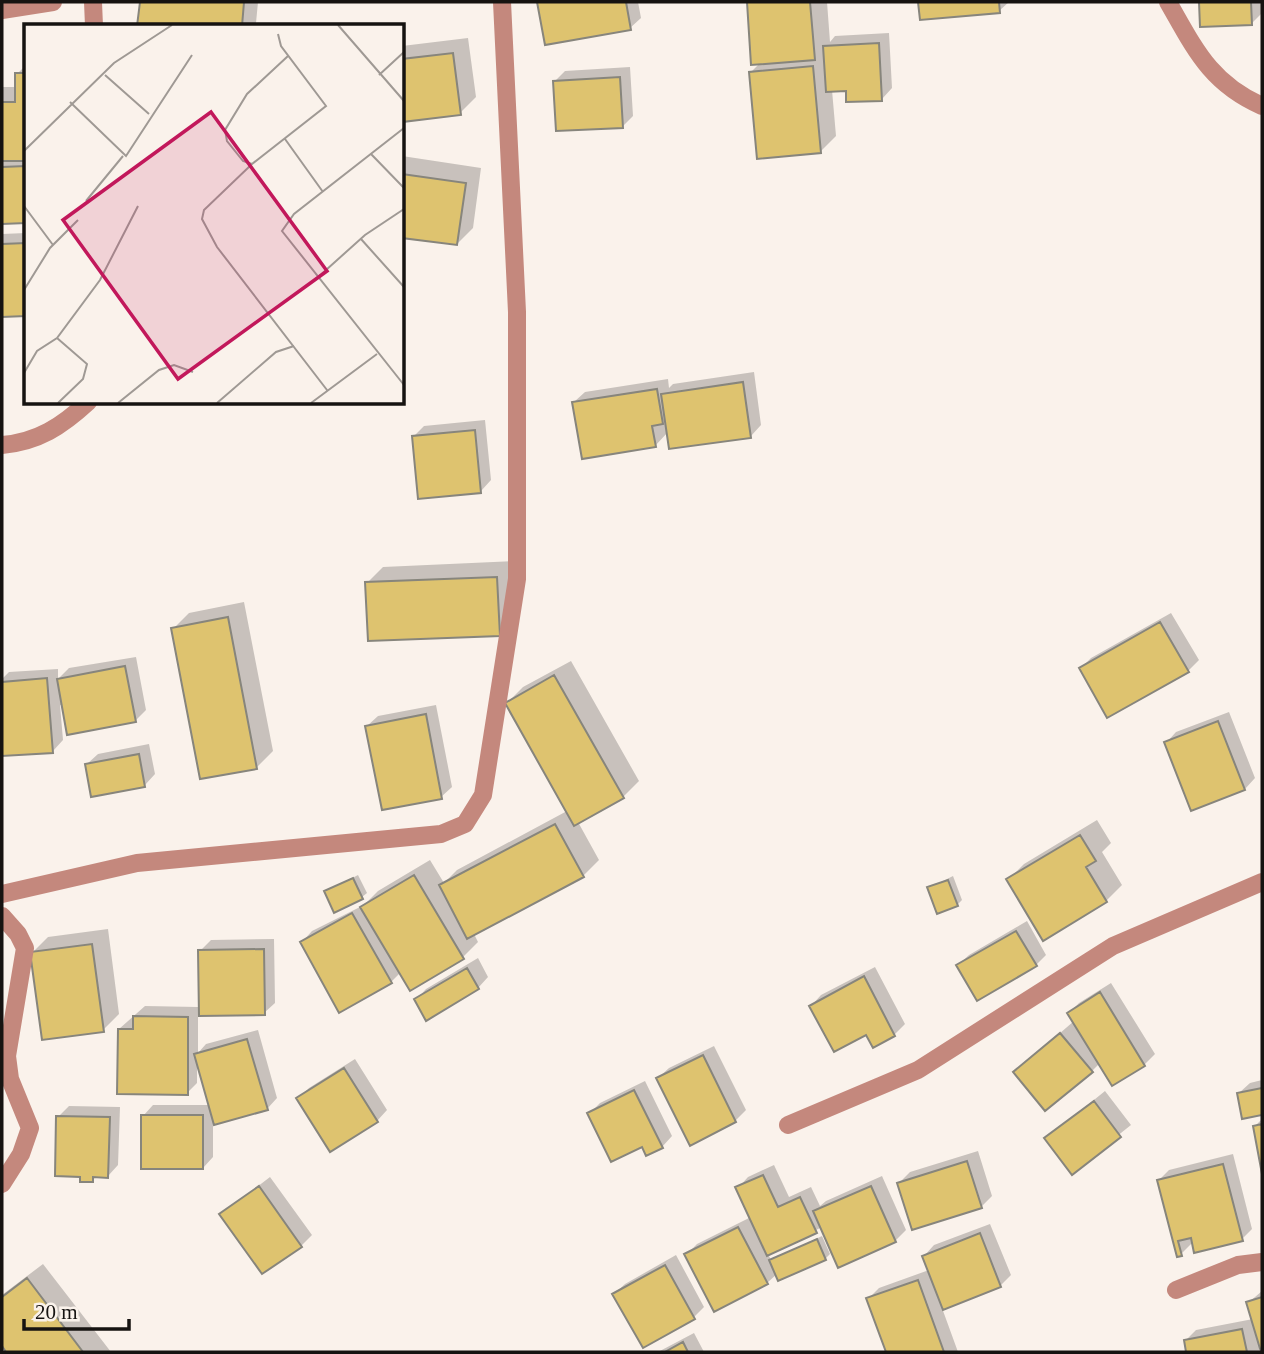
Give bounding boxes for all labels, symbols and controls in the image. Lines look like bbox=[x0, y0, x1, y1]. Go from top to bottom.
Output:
inset map bbox=[24, 24, 404, 404]
scale bar bbox=[24, 1288, 130, 1332]
text: 20 m bbox=[35, 1300, 78, 1324]

